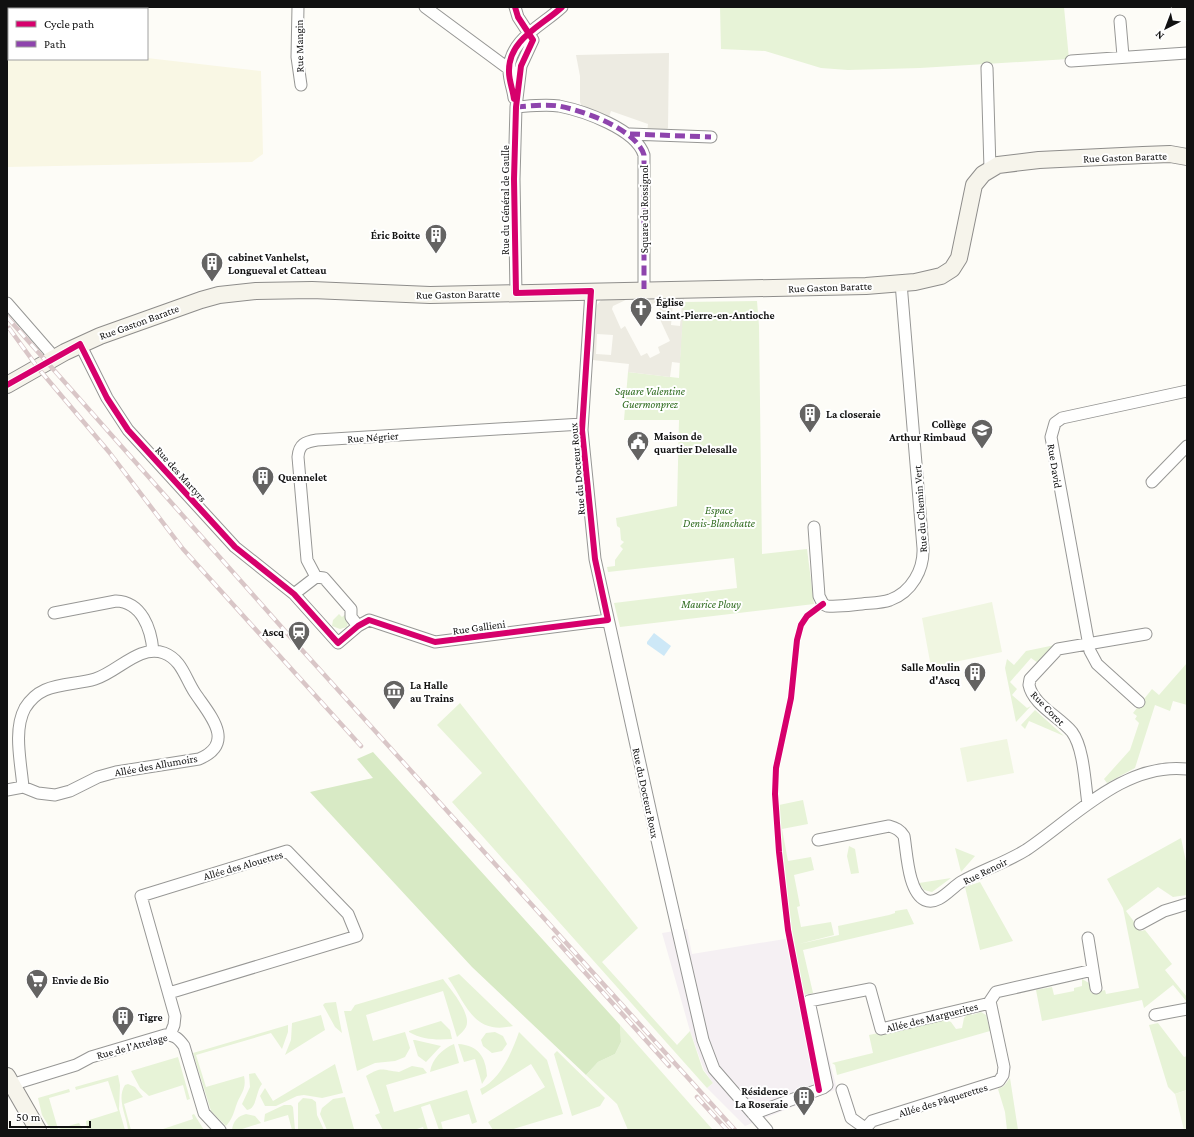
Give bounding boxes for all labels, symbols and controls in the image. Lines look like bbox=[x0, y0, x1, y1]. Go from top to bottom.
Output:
legend bbox=[8, 8, 148, 60]
north arrow bbox=[1146, 8, 1186, 48]
text: Cycle path bbox=[44, 17, 95, 31]
street label: Rue Mangin bbox=[293, 19, 306, 73]
text: N bbox=[1152, 28, 1166, 42]
text: Path bbox=[44, 37, 66, 51]
street label: Rue du Général de Gaulle bbox=[499, 145, 511, 255]
street label: Rue Gaston Baratte bbox=[1083, 150, 1167, 164]
street label: Square du Rossignol bbox=[638, 165, 651, 253]
building icon: Éric Boitte bbox=[423, 222, 449, 255]
place label: Éric Boitte bbox=[371, 229, 420, 241]
building icon: cabinet Vanhelst, Longueval et Catteau bbox=[199, 250, 225, 283]
place label: cabinet Vanhelst, Longueval et Catteau bbox=[228, 251, 327, 276]
street label: Rue Gaston Baratte bbox=[788, 280, 872, 294]
street label: Rue Gaston Baratte bbox=[416, 287, 500, 301]
church icon: Église Saint-Pierre-en-Antioche bbox=[628, 295, 654, 328]
place label: Église Saint-Pierre-en-Antioche bbox=[656, 296, 775, 321]
street label: Rue Gaston Baratte bbox=[97, 302, 181, 342]
park label: Square Valentine Guermonprez bbox=[615, 385, 686, 411]
building icon: La closeraie bbox=[797, 401, 823, 434]
place label: La closeraie bbox=[826, 408, 881, 420]
school or university icon: Collège Arthur Rimbaud bbox=[969, 417, 995, 450]
place label: Collège Arthur Rimbaud bbox=[888, 418, 966, 443]
street label: Rue du Docteur Roux bbox=[567, 422, 587, 516]
street label: Rue Négrier bbox=[347, 429, 399, 446]
public building icon: Maison de quartier Delesalle bbox=[625, 429, 651, 462]
place label: Maison de quartier Delesalle bbox=[654, 430, 737, 455]
street label: Rue David bbox=[1046, 443, 1064, 489]
street label: Rue des Martyrs bbox=[152, 444, 209, 505]
building icon: Quennelet bbox=[250, 464, 276, 497]
street label: Rue du Chemin Vert bbox=[911, 465, 929, 553]
place label: Quennelet bbox=[278, 471, 327, 483]
park label: Espace Denis-Blanchatte bbox=[683, 504, 756, 529]
park label: Maurice Plouy bbox=[680, 598, 741, 611]
street label: Rue Gallieni bbox=[452, 617, 506, 637]
station icon: Ascq bbox=[286, 619, 312, 652]
place label: Ascq bbox=[261, 626, 284, 638]
building icon: Salle Moulin d'Ascq bbox=[962, 660, 988, 693]
place label: Salle Moulin d'Ascq bbox=[901, 661, 961, 686]
museum icon: La Halle au Trains bbox=[381, 678, 407, 711]
place label: La Halle au Trains bbox=[410, 679, 454, 704]
street label: Rue Corot bbox=[1029, 688, 1068, 728]
street label: Rue du Docteur Roux bbox=[631, 747, 661, 839]
street label: Allée des Allumoirs bbox=[114, 752, 198, 778]
street label: Allée des Alouettes bbox=[202, 848, 284, 882]
street label: Rue Renoir bbox=[961, 855, 1009, 887]
supermarket icon: Envie de Bio bbox=[24, 967, 50, 1000]
place label: Envie de Bio bbox=[52, 974, 109, 986]
street label: Allée des Marguerites bbox=[885, 1000, 979, 1035]
building icon: Tigre bbox=[110, 1004, 136, 1037]
place label: Tigre bbox=[138, 1011, 163, 1023]
street label: Rue de l'Attelage bbox=[95, 1031, 169, 1062]
street label: Allée des Pâquerettes bbox=[897, 1081, 989, 1120]
building icon: Résidence La Roseraie bbox=[791, 1084, 817, 1117]
place label: Résidence La Roseraie bbox=[735, 1085, 788, 1110]
scale bar bbox=[10, 1103, 90, 1129]
text: 50 m bbox=[16, 1110, 41, 1124]

